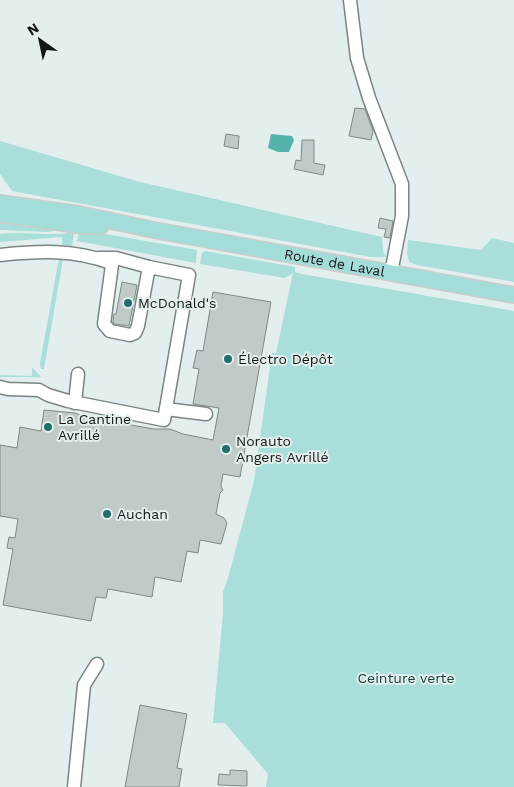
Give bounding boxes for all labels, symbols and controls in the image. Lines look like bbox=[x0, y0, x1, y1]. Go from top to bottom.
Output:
north arrow bbox=[15, 15, 65, 65]
text: N bbox=[24, 20, 42, 39]
street label: Route de Laval bbox=[283, 246, 387, 280]
place label: McDonald's bbox=[138, 295, 216, 311]
marker: McDonald's bbox=[122, 297, 134, 309]
place label: Électro Dépôt bbox=[238, 351, 333, 367]
marker: Électro Dépôt bbox=[222, 353, 234, 365]
place label: La Cantine Avrillé bbox=[58, 411, 131, 443]
marker: La Cantine Avrillé bbox=[42, 421, 54, 433]
place label: Norauto Angers Avrillé bbox=[236, 433, 329, 465]
marker: Norauto Angers Avrillé bbox=[220, 443, 232, 455]
place label: Auchan bbox=[117, 506, 168, 522]
marker: Auchan bbox=[101, 508, 113, 520]
park label: Ceinture verte bbox=[357, 670, 455, 686]

